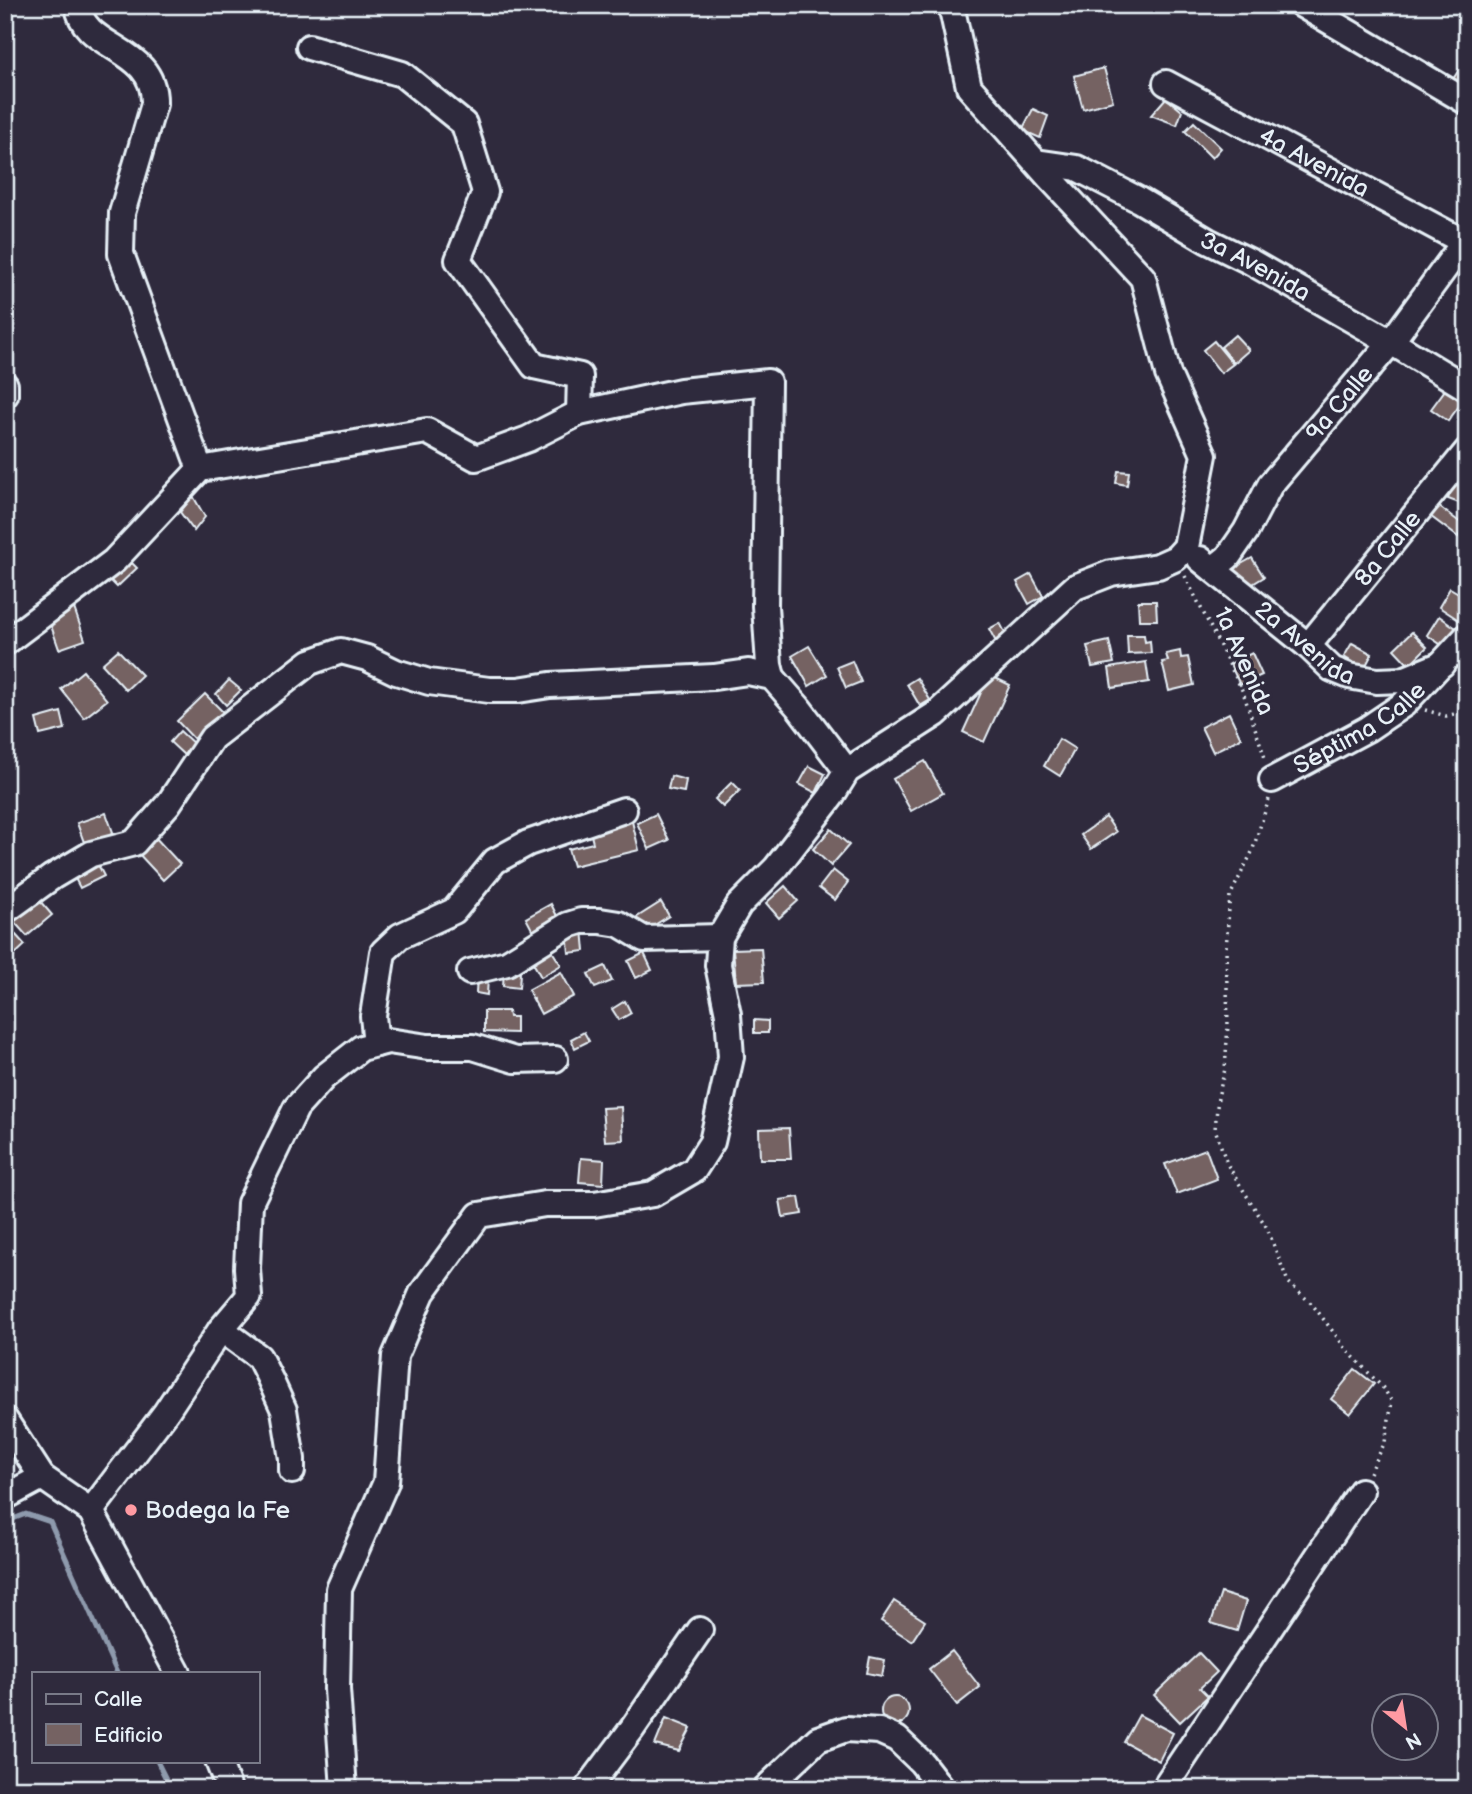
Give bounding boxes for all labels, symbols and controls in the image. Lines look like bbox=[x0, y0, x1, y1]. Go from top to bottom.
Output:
street label: 4a Avenida bbox=[1254, 121, 1374, 203]
street label: 3a Avenida bbox=[1195, 225, 1316, 307]
street label: 9a Calle bbox=[1299, 360, 1379, 447]
street label: 8a Calle bbox=[1348, 504, 1427, 592]
street label: 2a Avenida bbox=[1249, 595, 1359, 691]
street label: 1a Avenida bbox=[1207, 602, 1281, 720]
street label: Séptima Calle bbox=[1288, 676, 1432, 780]
place label: Bodega la Fe bbox=[145, 1496, 290, 1525]
marker: Bodega la Fe bbox=[123, 1502, 139, 1518]
legend bbox=[32, 1672, 259, 1762]
text: Calle bbox=[94, 1687, 143, 1712]
north arrow bbox=[1370, 1692, 1440, 1762]
text: Edificio bbox=[94, 1723, 163, 1748]
text: N bbox=[1401, 1727, 1425, 1754]

